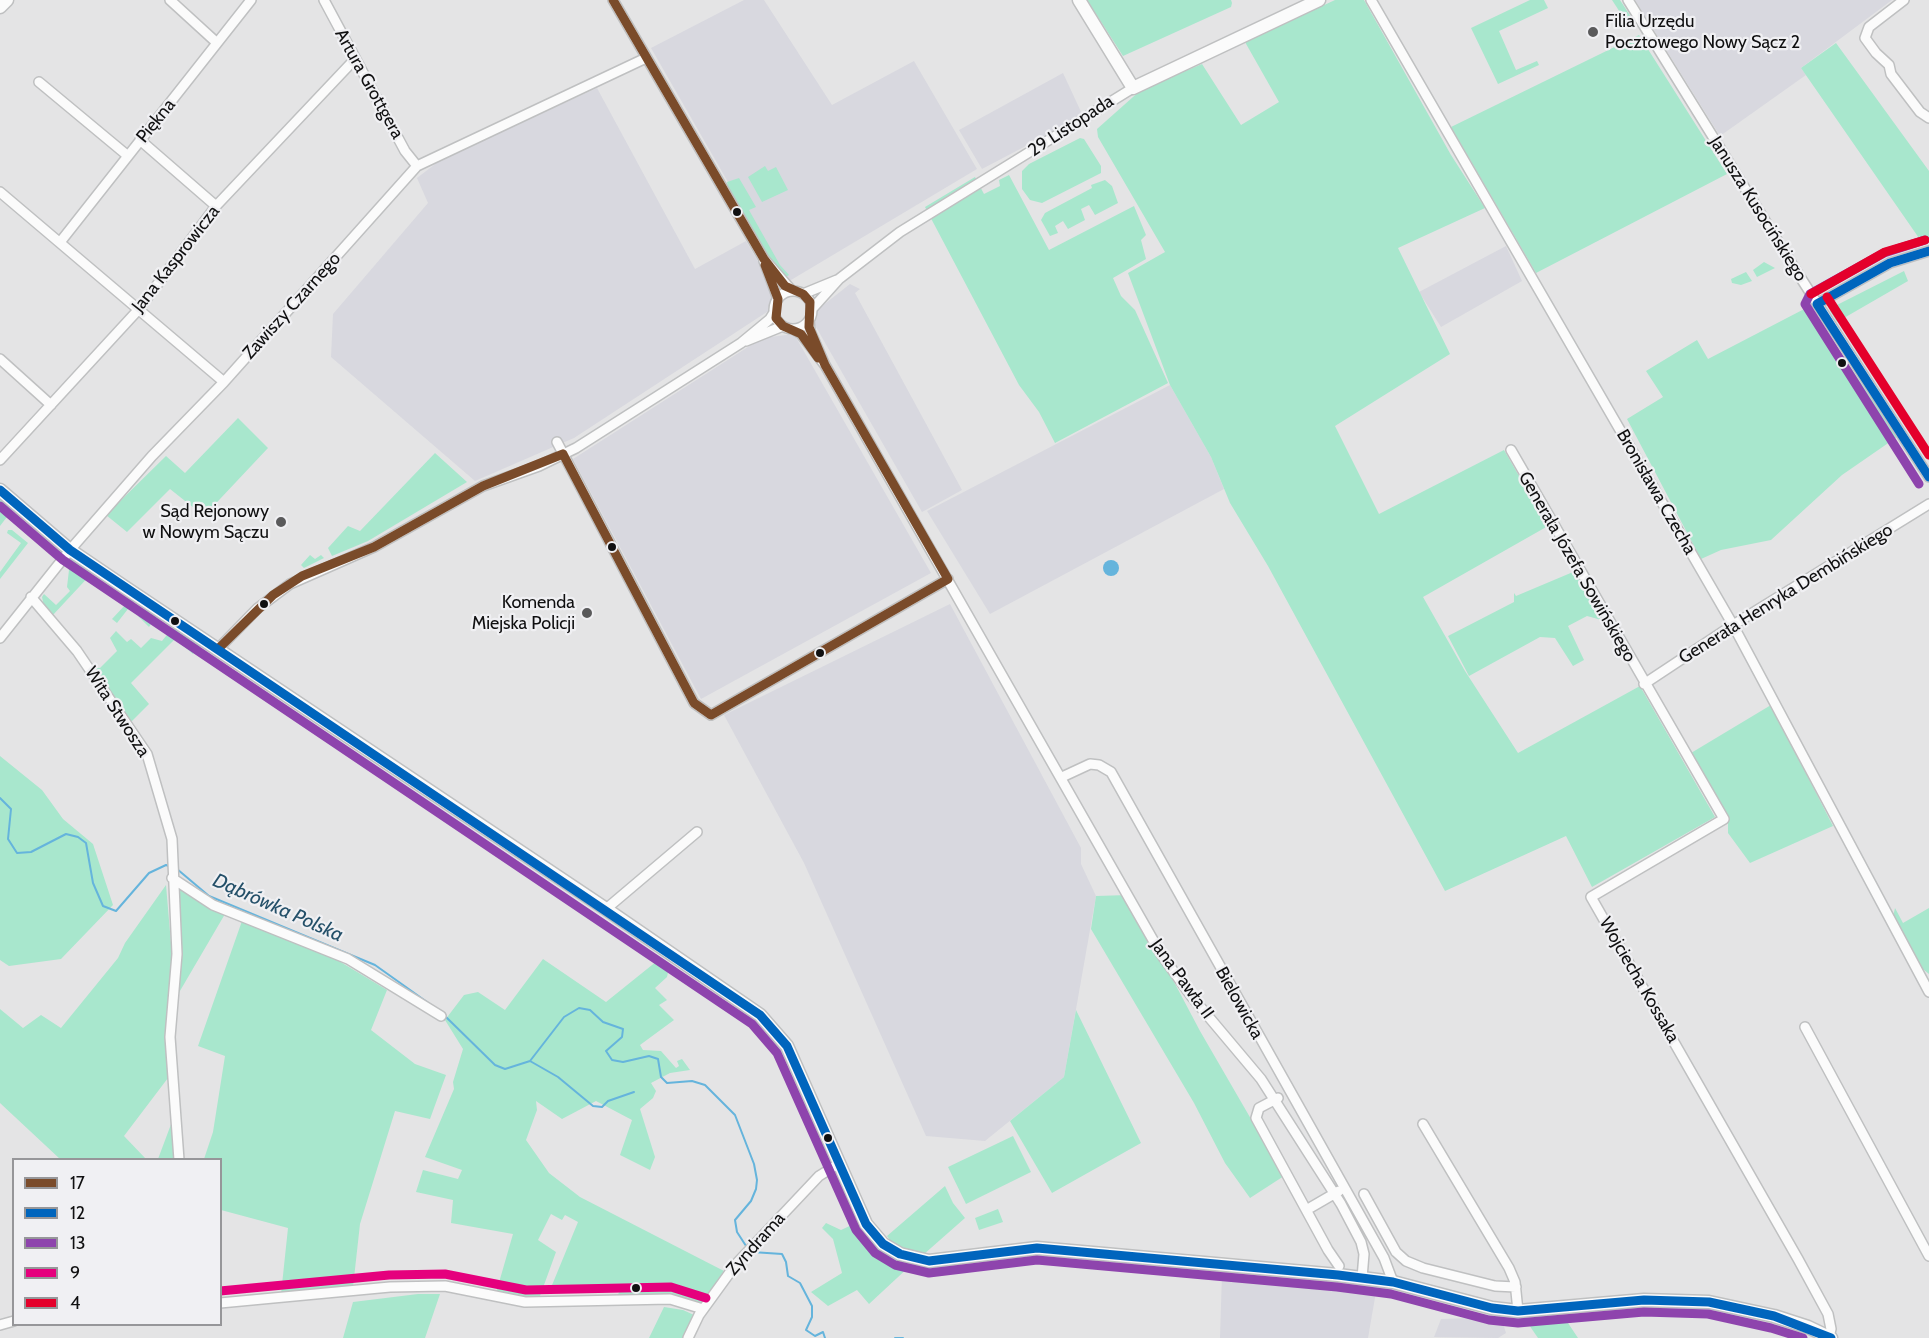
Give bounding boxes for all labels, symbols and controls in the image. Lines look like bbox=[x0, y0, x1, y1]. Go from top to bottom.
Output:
place label: Filia Urzędu Pocztowego Nowy Sącz 2 bbox=[1605, 11, 1800, 54]
street label: Artura Grottgera bbox=[330, 25, 408, 143]
marker: Filia Urzędu Pocztowego Nowy Sącz 2 bbox=[1586, 25, 1600, 39]
street label: 29 Listopada bbox=[1024, 90, 1118, 162]
street label: Piękna bbox=[132, 95, 180, 147]
street label: Janusza Kusocińskiego bbox=[1705, 132, 1811, 286]
street label: Jana Kasprowicza bbox=[128, 201, 224, 317]
unlabelled marker bbox=[731, 206, 743, 218]
street label: Zawiszy Czarnego bbox=[238, 248, 346, 364]
unlabelled marker bbox=[1836, 357, 1848, 369]
street label: Bronisława Czecha bbox=[1611, 426, 1701, 558]
street label: Generała Józefa Sowińskiego bbox=[1514, 468, 1640, 666]
place label: Sąd Rejonowy w Nowym Sączu bbox=[142, 501, 269, 544]
marker: Sąd Rejonowy w Nowym Sączu bbox=[274, 515, 288, 529]
street label: Generała Henryka Dembińskiego bbox=[1675, 519, 1897, 669]
unlabelled marker bbox=[606, 541, 618, 553]
place label: Komenda Miejska Policji bbox=[472, 592, 575, 634]
unlabelled marker bbox=[258, 598, 270, 610]
marker: Komenda Miejska Policji bbox=[580, 606, 594, 620]
unlabelled marker bbox=[169, 615, 181, 627]
unlabelled marker bbox=[814, 647, 826, 659]
street label: Wita Stwosza bbox=[80, 663, 154, 761]
water label: Dąbrówka Polska bbox=[209, 869, 347, 947]
street label: Wojciecha Kossaka bbox=[1594, 913, 1684, 1047]
street label: Jana Pawła II bbox=[1146, 935, 1218, 1023]
street label: Bielowicka bbox=[1210, 963, 1268, 1043]
unlabelled marker bbox=[822, 1132, 834, 1144]
legend bbox=[12, 1158, 222, 1326]
text: 17 bbox=[70, 1172, 85, 1194]
text: 12 bbox=[70, 1202, 85, 1224]
street label: Zyndrama bbox=[722, 1208, 790, 1280]
text: 13 bbox=[70, 1232, 86, 1254]
text: 9 bbox=[70, 1262, 80, 1284]
unlabelled marker bbox=[630, 1282, 642, 1294]
text: 4 bbox=[70, 1292, 80, 1314]

